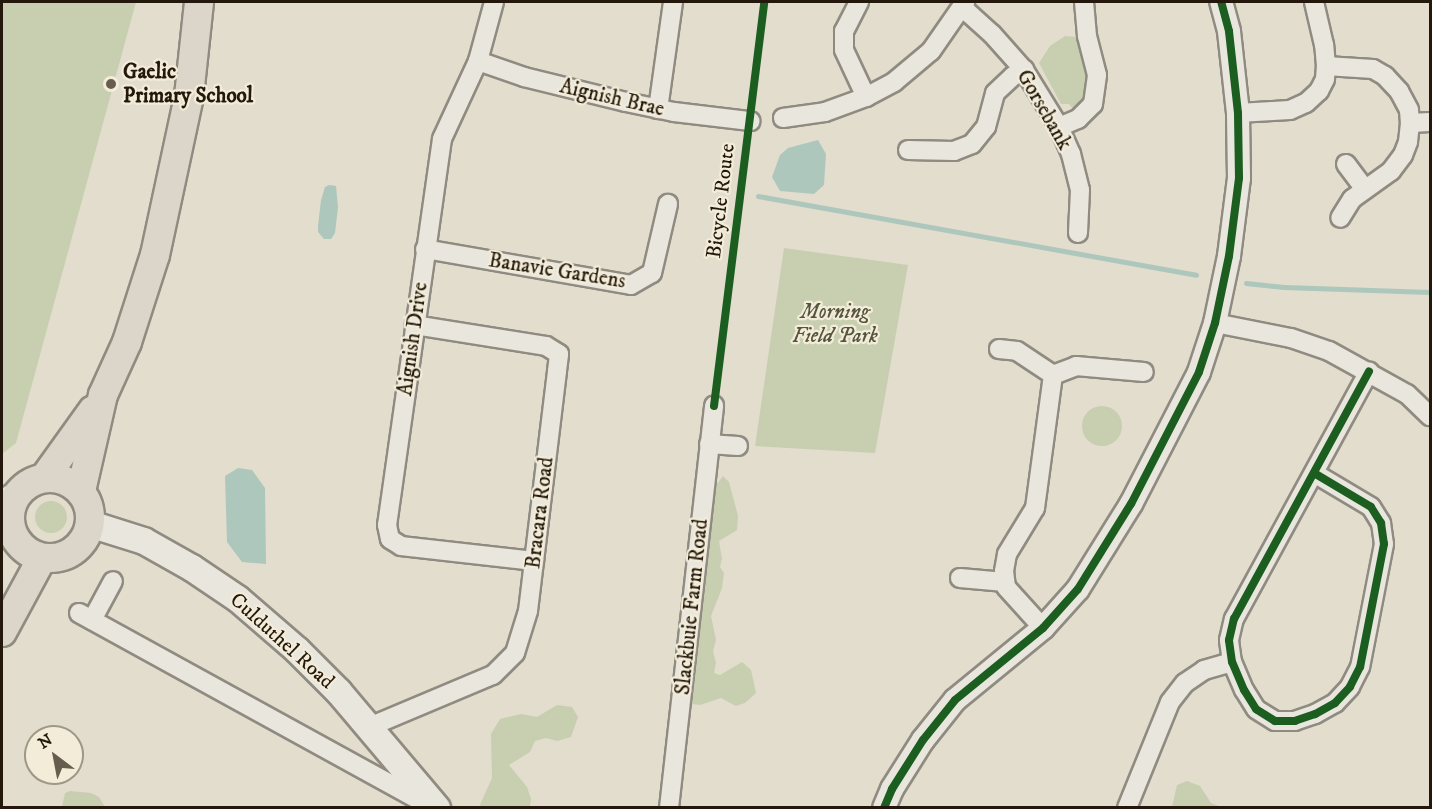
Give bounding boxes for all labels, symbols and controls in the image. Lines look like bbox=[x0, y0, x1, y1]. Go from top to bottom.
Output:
place label: Gaelic Primary School bbox=[123, 59, 253, 109]
street label: Gorsebank bbox=[1011, 65, 1077, 155]
street label: Aignish Brae bbox=[557, 74, 667, 122]
marker: Gaelic Primary School bbox=[104, 77, 118, 91]
street label: Bicycle Route bbox=[701, 142, 741, 260]
street label: Banavie Gardens bbox=[487, 248, 627, 294]
street label: Aignish Drive bbox=[393, 280, 433, 398]
park label: Morning Field Park bbox=[792, 299, 878, 349]
street label: Bracara Road bbox=[521, 456, 559, 570]
street label: Slackbuie Farm Road bbox=[670, 518, 714, 696]
street label: Culduthel Road bbox=[225, 588, 339, 694]
north arrow bbox=[24, 725, 84, 785]
text: N bbox=[35, 729, 56, 753]

